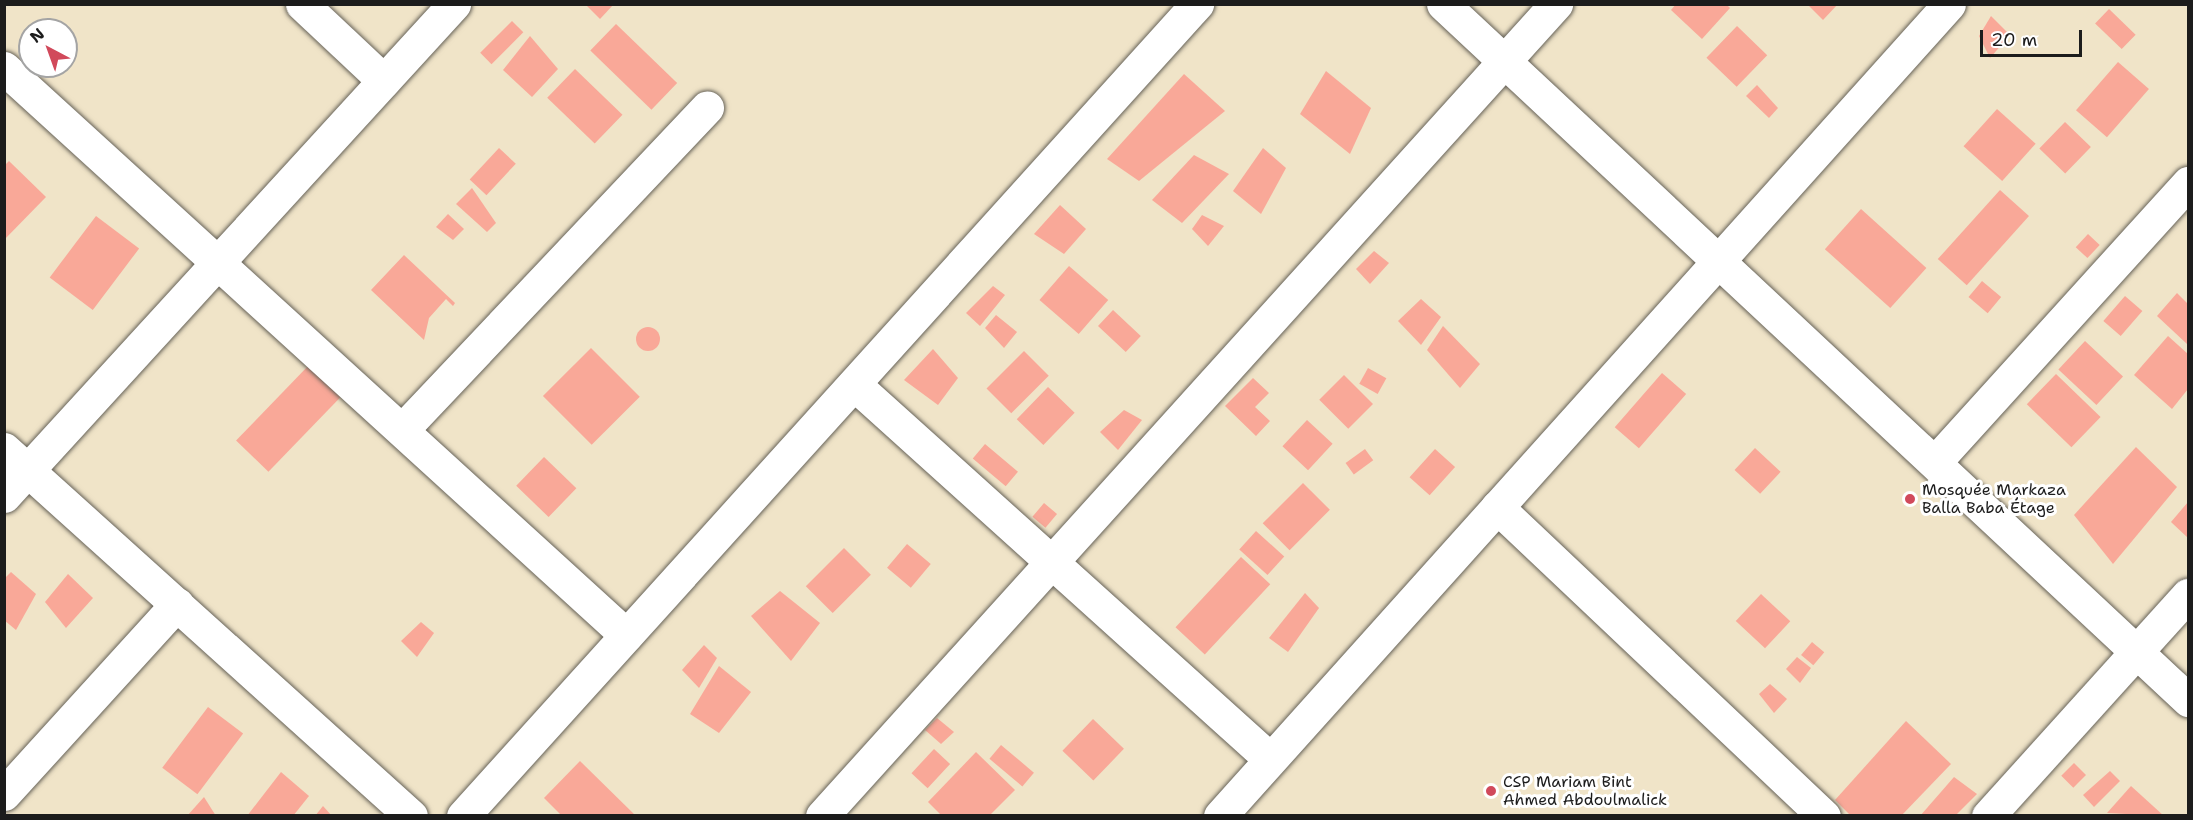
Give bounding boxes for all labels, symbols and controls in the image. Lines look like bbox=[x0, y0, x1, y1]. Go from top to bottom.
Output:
north arrow bbox=[18, 18, 78, 78]
scale bar bbox=[1983, 18, 2085, 56]
text: N bbox=[25, 23, 49, 48]
text: 20 m bbox=[1991, 28, 2037, 52]
place label: Mosquée Markaza Balla Baba Étage bbox=[1922, 480, 2066, 518]
marker: Mosquée Markaza Balla Baba Étage bbox=[1903, 492, 1917, 506]
place label: CSP Mariam Bint Ahmed Abdoulmalick bbox=[1503, 772, 1667, 810]
marker: CSP Mariam Bint Ahmed Abdoulmalick bbox=[1484, 784, 1498, 798]

